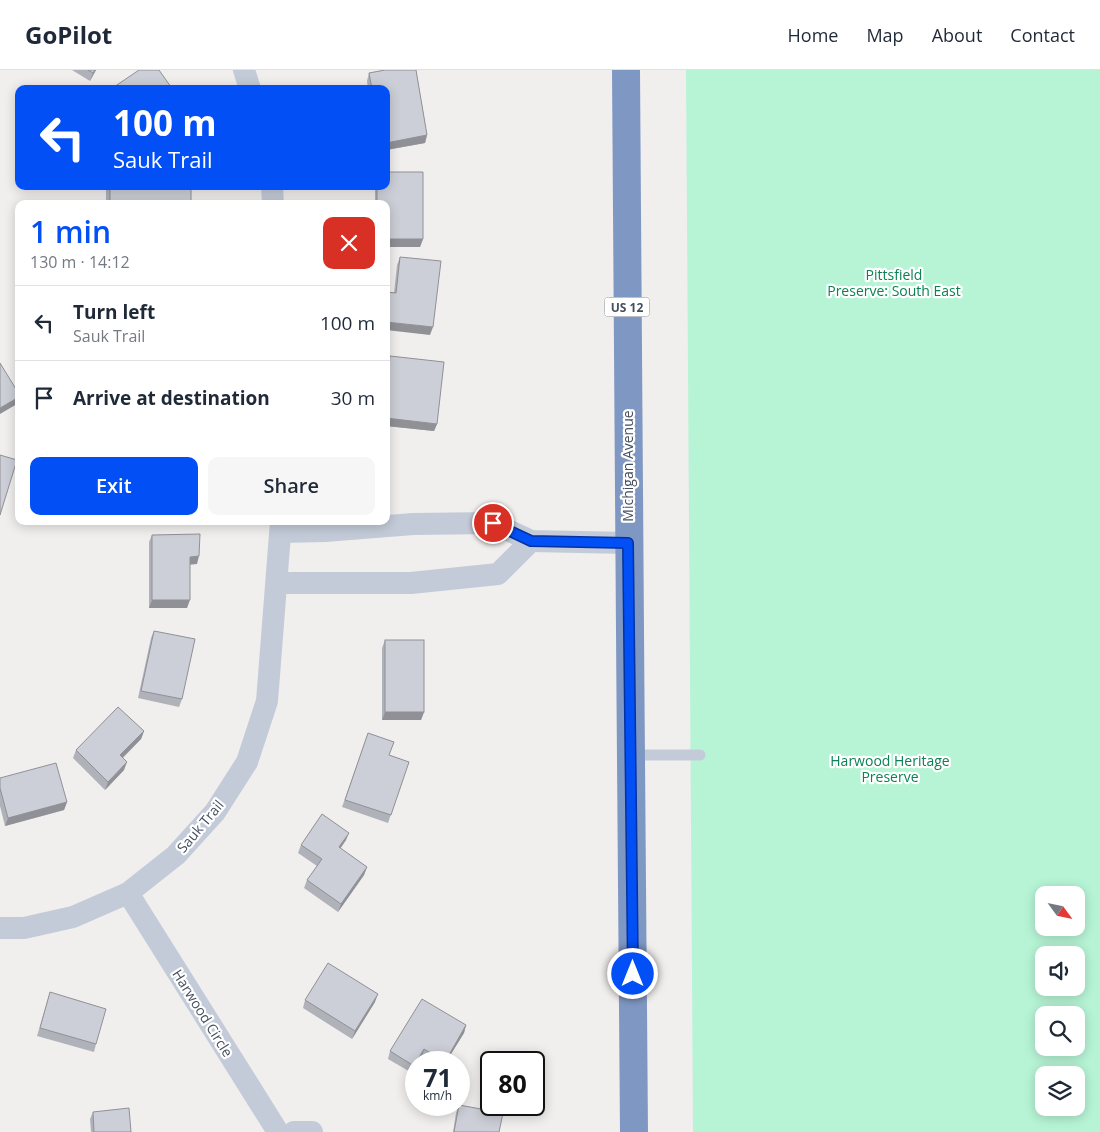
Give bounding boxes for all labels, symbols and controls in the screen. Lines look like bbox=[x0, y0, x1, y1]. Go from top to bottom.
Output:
text: GoPilot bbox=[25, 18, 112, 51]
text: Home bbox=[788, 23, 838, 47]
text: Map bbox=[866, 23, 904, 47]
text: About bbox=[932, 23, 982, 47]
text: Contact bbox=[1010, 23, 1075, 47]
text: 100 m bbox=[113, 99, 217, 146]
icon: left bbox=[30, 105, 95, 170]
text: Sauk Trail bbox=[113, 144, 213, 174]
text: 1 min bbox=[30, 211, 111, 252]
button: close bbox=[323, 217, 375, 269]
text: 130 m · 14:12 bbox=[30, 251, 130, 273]
park label: Pittsfield Preserve: South East bbox=[827, 265, 961, 300]
road number: US 12 bbox=[604, 298, 650, 316]
text: Turn left bbox=[73, 299, 155, 325]
icon: left bbox=[30, 309, 58, 337]
text: 100 m bbox=[320, 310, 375, 336]
text: Sauk Trail bbox=[73, 325, 145, 347]
icon: arrive bbox=[30, 384, 58, 412]
text: Arrive at destination bbox=[73, 385, 270, 411]
text: 30 m bbox=[331, 385, 375, 411]
street label: Michigan Avenue bbox=[618, 410, 637, 522]
button: Exit bbox=[30, 457, 198, 515]
button: Share bbox=[208, 457, 375, 515]
pin bbox=[472, 502, 514, 544]
icon: arrive bbox=[479, 509, 507, 537]
park label: Harwood Heritage Preserve bbox=[830, 751, 950, 786]
street label: Sauk Trail bbox=[172, 796, 228, 856]
north arrow bbox=[1035, 886, 1085, 936]
map controls bbox=[1035, 886, 1085, 1116]
button: sound bbox=[1035, 946, 1085, 996]
position arrow bbox=[606, 947, 658, 999]
street label: Harwood Circle bbox=[168, 966, 238, 1061]
button: search bbox=[1035, 1006, 1085, 1056]
speed limit sign: 80 bbox=[480, 1051, 545, 1116]
text: 71 bbox=[423, 1060, 452, 1094]
button: layers bbox=[1035, 1066, 1085, 1116]
text: km/h bbox=[423, 1087, 452, 1104]

